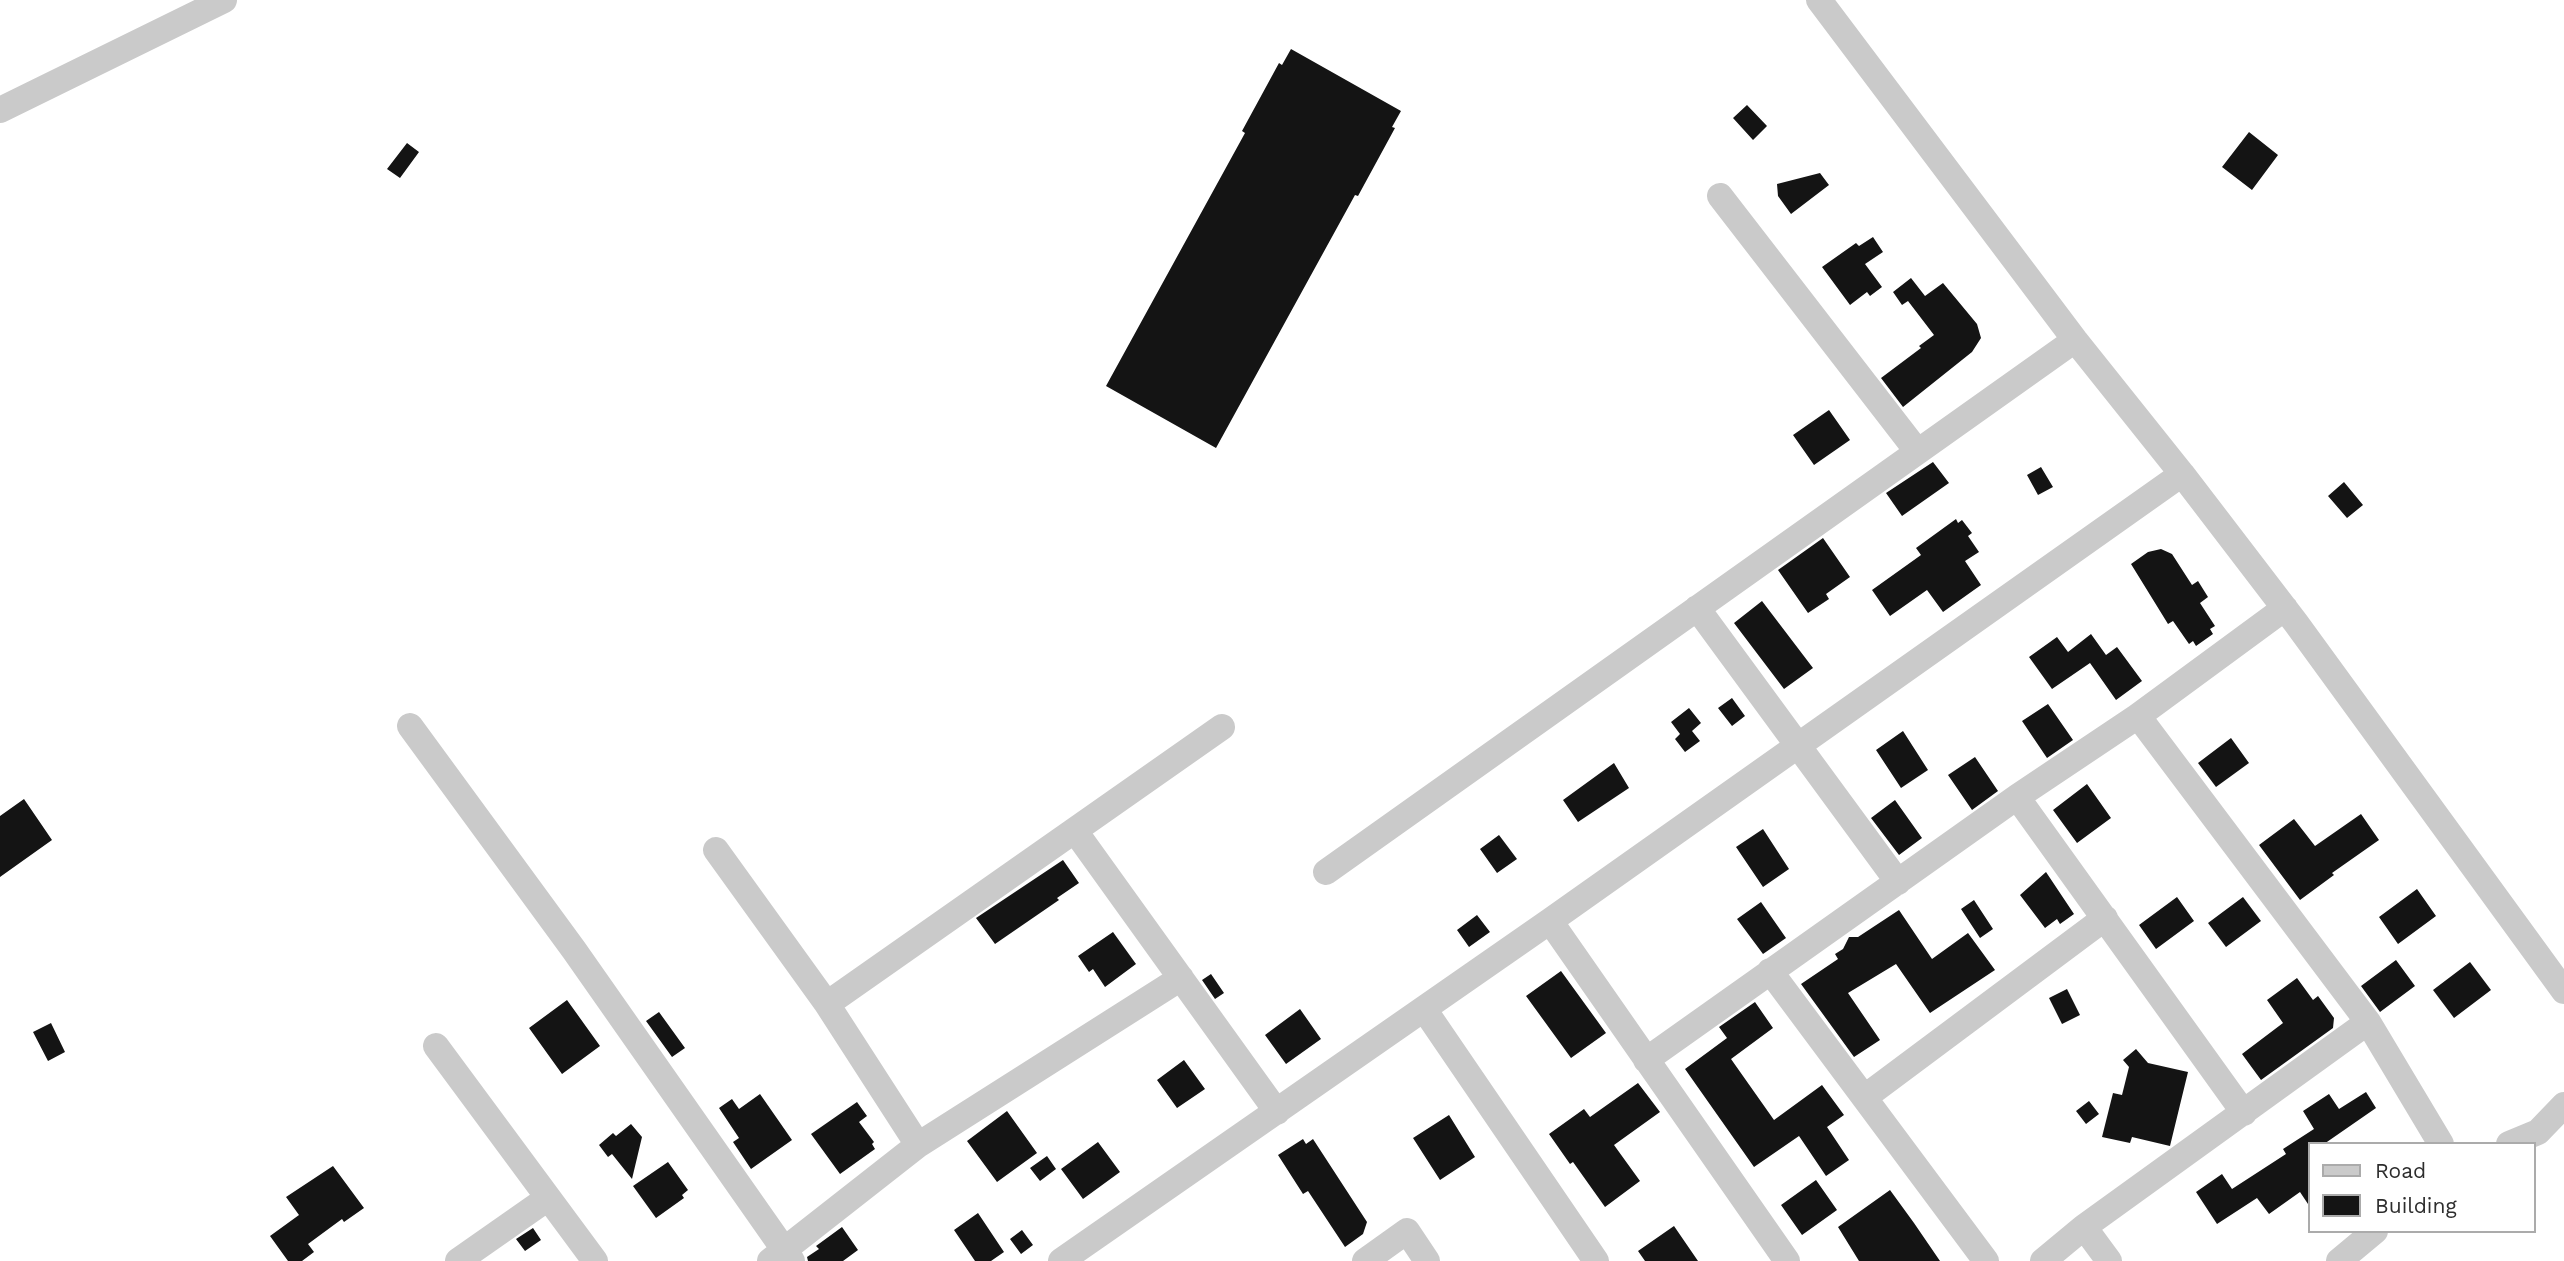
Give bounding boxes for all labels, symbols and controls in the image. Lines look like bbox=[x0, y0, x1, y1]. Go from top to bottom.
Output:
legend bbox=[2308, 1142, 2536, 1233]
text: Road bbox=[2375, 1158, 2426, 1183]
text: Building bbox=[2375, 1193, 2457, 1218]

